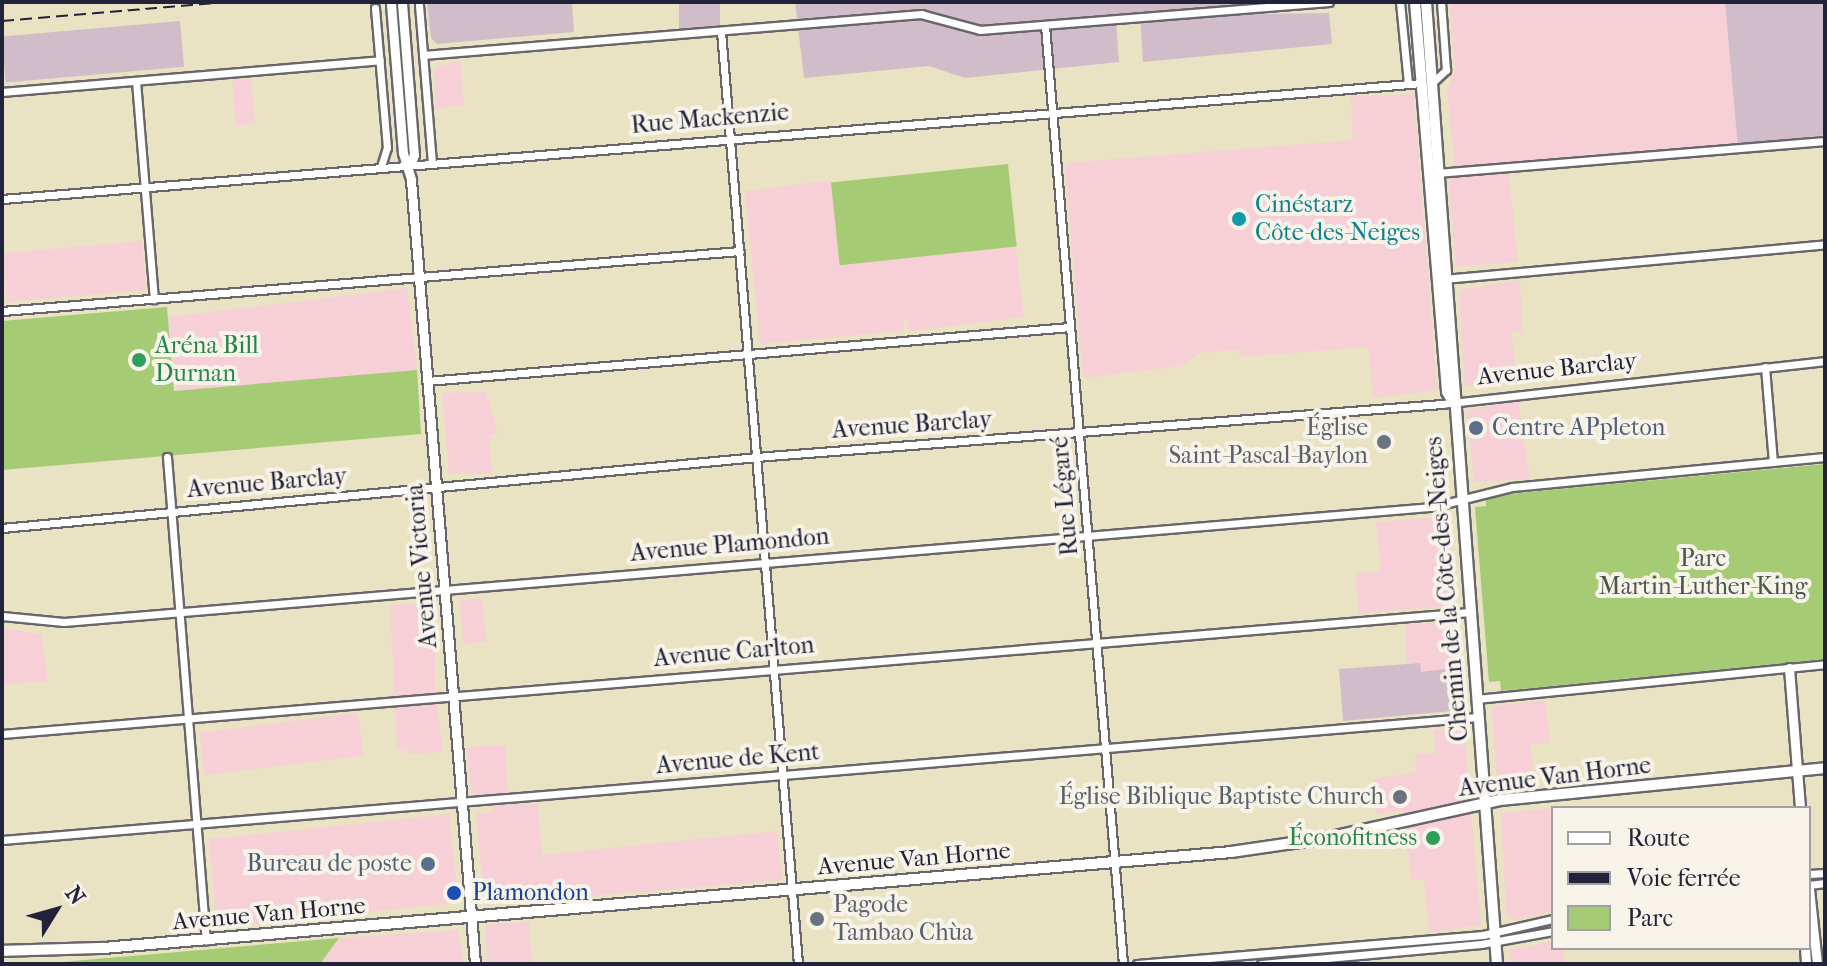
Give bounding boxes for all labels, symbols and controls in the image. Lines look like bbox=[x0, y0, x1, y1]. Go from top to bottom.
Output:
street label: Rue Mackenzie bbox=[630, 98, 790, 140]
place label: Cinéstarz Côte-des-Neiges bbox=[1255, 191, 1420, 247]
marker: Cinéstarz Côte-des-Neiges bbox=[1230, 210, 1248, 228]
place label: Aréna Bill Durnan bbox=[155, 332, 259, 388]
street label: Avenue Barclay bbox=[1476, 346, 1638, 392]
marker: Aréna Bill Durnan bbox=[130, 351, 148, 369]
street label: Avenue Barclay bbox=[831, 405, 993, 445]
place label: Église Saint-Pascal-Baylon bbox=[1169, 414, 1368, 470]
place label: Centre APpleton bbox=[1492, 414, 1665, 442]
marker: Centre APpleton bbox=[1467, 419, 1485, 437]
marker: Église Saint-Pascal-Baylon bbox=[1375, 433, 1393, 451]
street label: Rue Légaré bbox=[1045, 435, 1085, 557]
street label: Chemin de la Côte-des-Neiges bbox=[1419, 436, 1475, 742]
street label: Avenue Barclay bbox=[186, 462, 348, 504]
street label: Avenue Victoria bbox=[400, 483, 444, 649]
street label: Avenue Plamondon bbox=[629, 522, 831, 568]
park label: Parc Martin-Luther-King bbox=[1599, 545, 1807, 601]
street label: Avenue Carlton bbox=[653, 631, 815, 673]
street label: Avenue de Kent bbox=[655, 738, 821, 780]
street label: Avenue Van Horne bbox=[1457, 751, 1653, 803]
place label: Église Biblique Baptiste Church bbox=[1059, 783, 1384, 811]
marker: Église Biblique Baptiste Church bbox=[1391, 788, 1409, 806]
legend bbox=[1551, 806, 1811, 950]
place label: Éconofitness bbox=[1288, 824, 1417, 852]
text: Route bbox=[1627, 824, 1690, 852]
marker: Éconofitness bbox=[1424, 829, 1442, 847]
street label: Avenue Van Horne bbox=[816, 836, 1012, 882]
place label: Bureau de poste bbox=[247, 850, 412, 878]
marker: Bureau de poste bbox=[419, 855, 437, 873]
text: Voie ferrée bbox=[1627, 864, 1741, 892]
north arrow bbox=[16, 870, 96, 950]
place label: Plamondon bbox=[472, 879, 589, 907]
text: N bbox=[60, 881, 91, 910]
marker: Plamondon bbox=[443, 882, 465, 904]
street label: Avenue Van Horne bbox=[171, 891, 367, 937]
place label: Pagode Tambao Chùa bbox=[833, 891, 973, 947]
text: Parc bbox=[1627, 904, 1673, 932]
marker: Pagode Tambao Chùa bbox=[808, 910, 826, 928]

